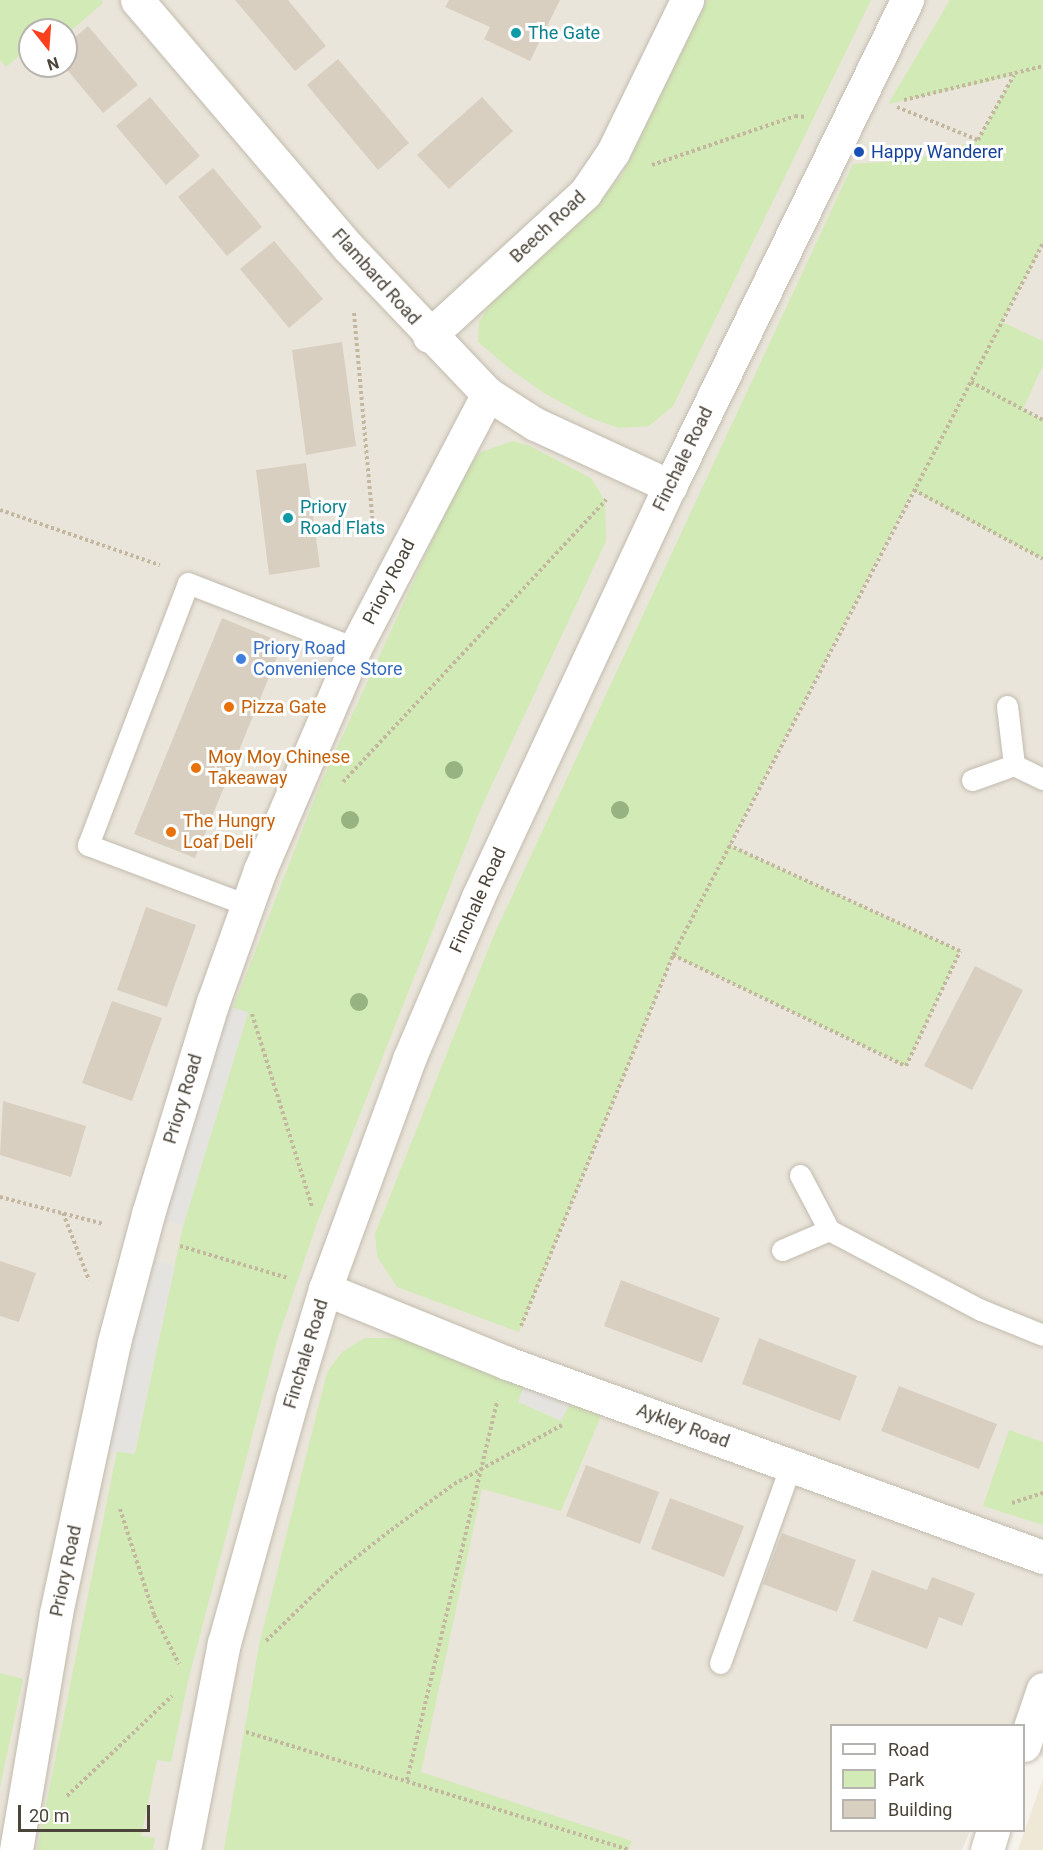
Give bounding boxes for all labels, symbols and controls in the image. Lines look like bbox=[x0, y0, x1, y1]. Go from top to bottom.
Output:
north arrow bbox=[18, 18, 78, 78]
place label: The Gate bbox=[528, 22, 600, 44]
marker: The Gate bbox=[509, 26, 523, 40]
text: N bbox=[45, 53, 61, 75]
place label: Happy Wanderer bbox=[871, 141, 1003, 163]
marker: Happy Wanderer bbox=[852, 145, 866, 159]
street label: Beech Road bbox=[506, 187, 590, 267]
street label: Flambard Road bbox=[327, 225, 425, 329]
street label: Finchale Road bbox=[649, 403, 717, 515]
place label: Priory Road Flats bbox=[300, 497, 385, 540]
marker: Priory Road Flats bbox=[281, 511, 295, 525]
street label: Priory Road bbox=[358, 536, 420, 628]
place label: Priory Road Convenience Store bbox=[253, 638, 402, 680]
marker: Priory Road Convenience Store bbox=[234, 652, 248, 666]
place label: Pizza Gate bbox=[241, 696, 326, 718]
marker: Pizza Gate bbox=[222, 700, 236, 714]
place label: Moy Moy Chinese Takeaway bbox=[208, 747, 350, 789]
marker: Moy Moy Chinese Takeaway bbox=[189, 761, 203, 775]
place label: The Hungry Loaf Deli bbox=[183, 811, 275, 854]
marker: The Hungry Loaf Deli bbox=[164, 825, 178, 839]
street label: Finchale Road bbox=[445, 844, 511, 956]
street label: Priory Road bbox=[159, 1052, 207, 1146]
street label: Finchale Road bbox=[279, 1297, 333, 1411]
street label: Aykley Road bbox=[634, 1399, 732, 1453]
street label: Priory Road bbox=[46, 1523, 86, 1619]
legend bbox=[830, 1724, 1025, 1832]
text: Road bbox=[888, 1739, 929, 1760]
text: Park bbox=[888, 1769, 924, 1790]
scale bar bbox=[21, 1793, 153, 1831]
text: Building bbox=[888, 1799, 952, 1820]
text: 20 m bbox=[29, 1805, 69, 1826]

